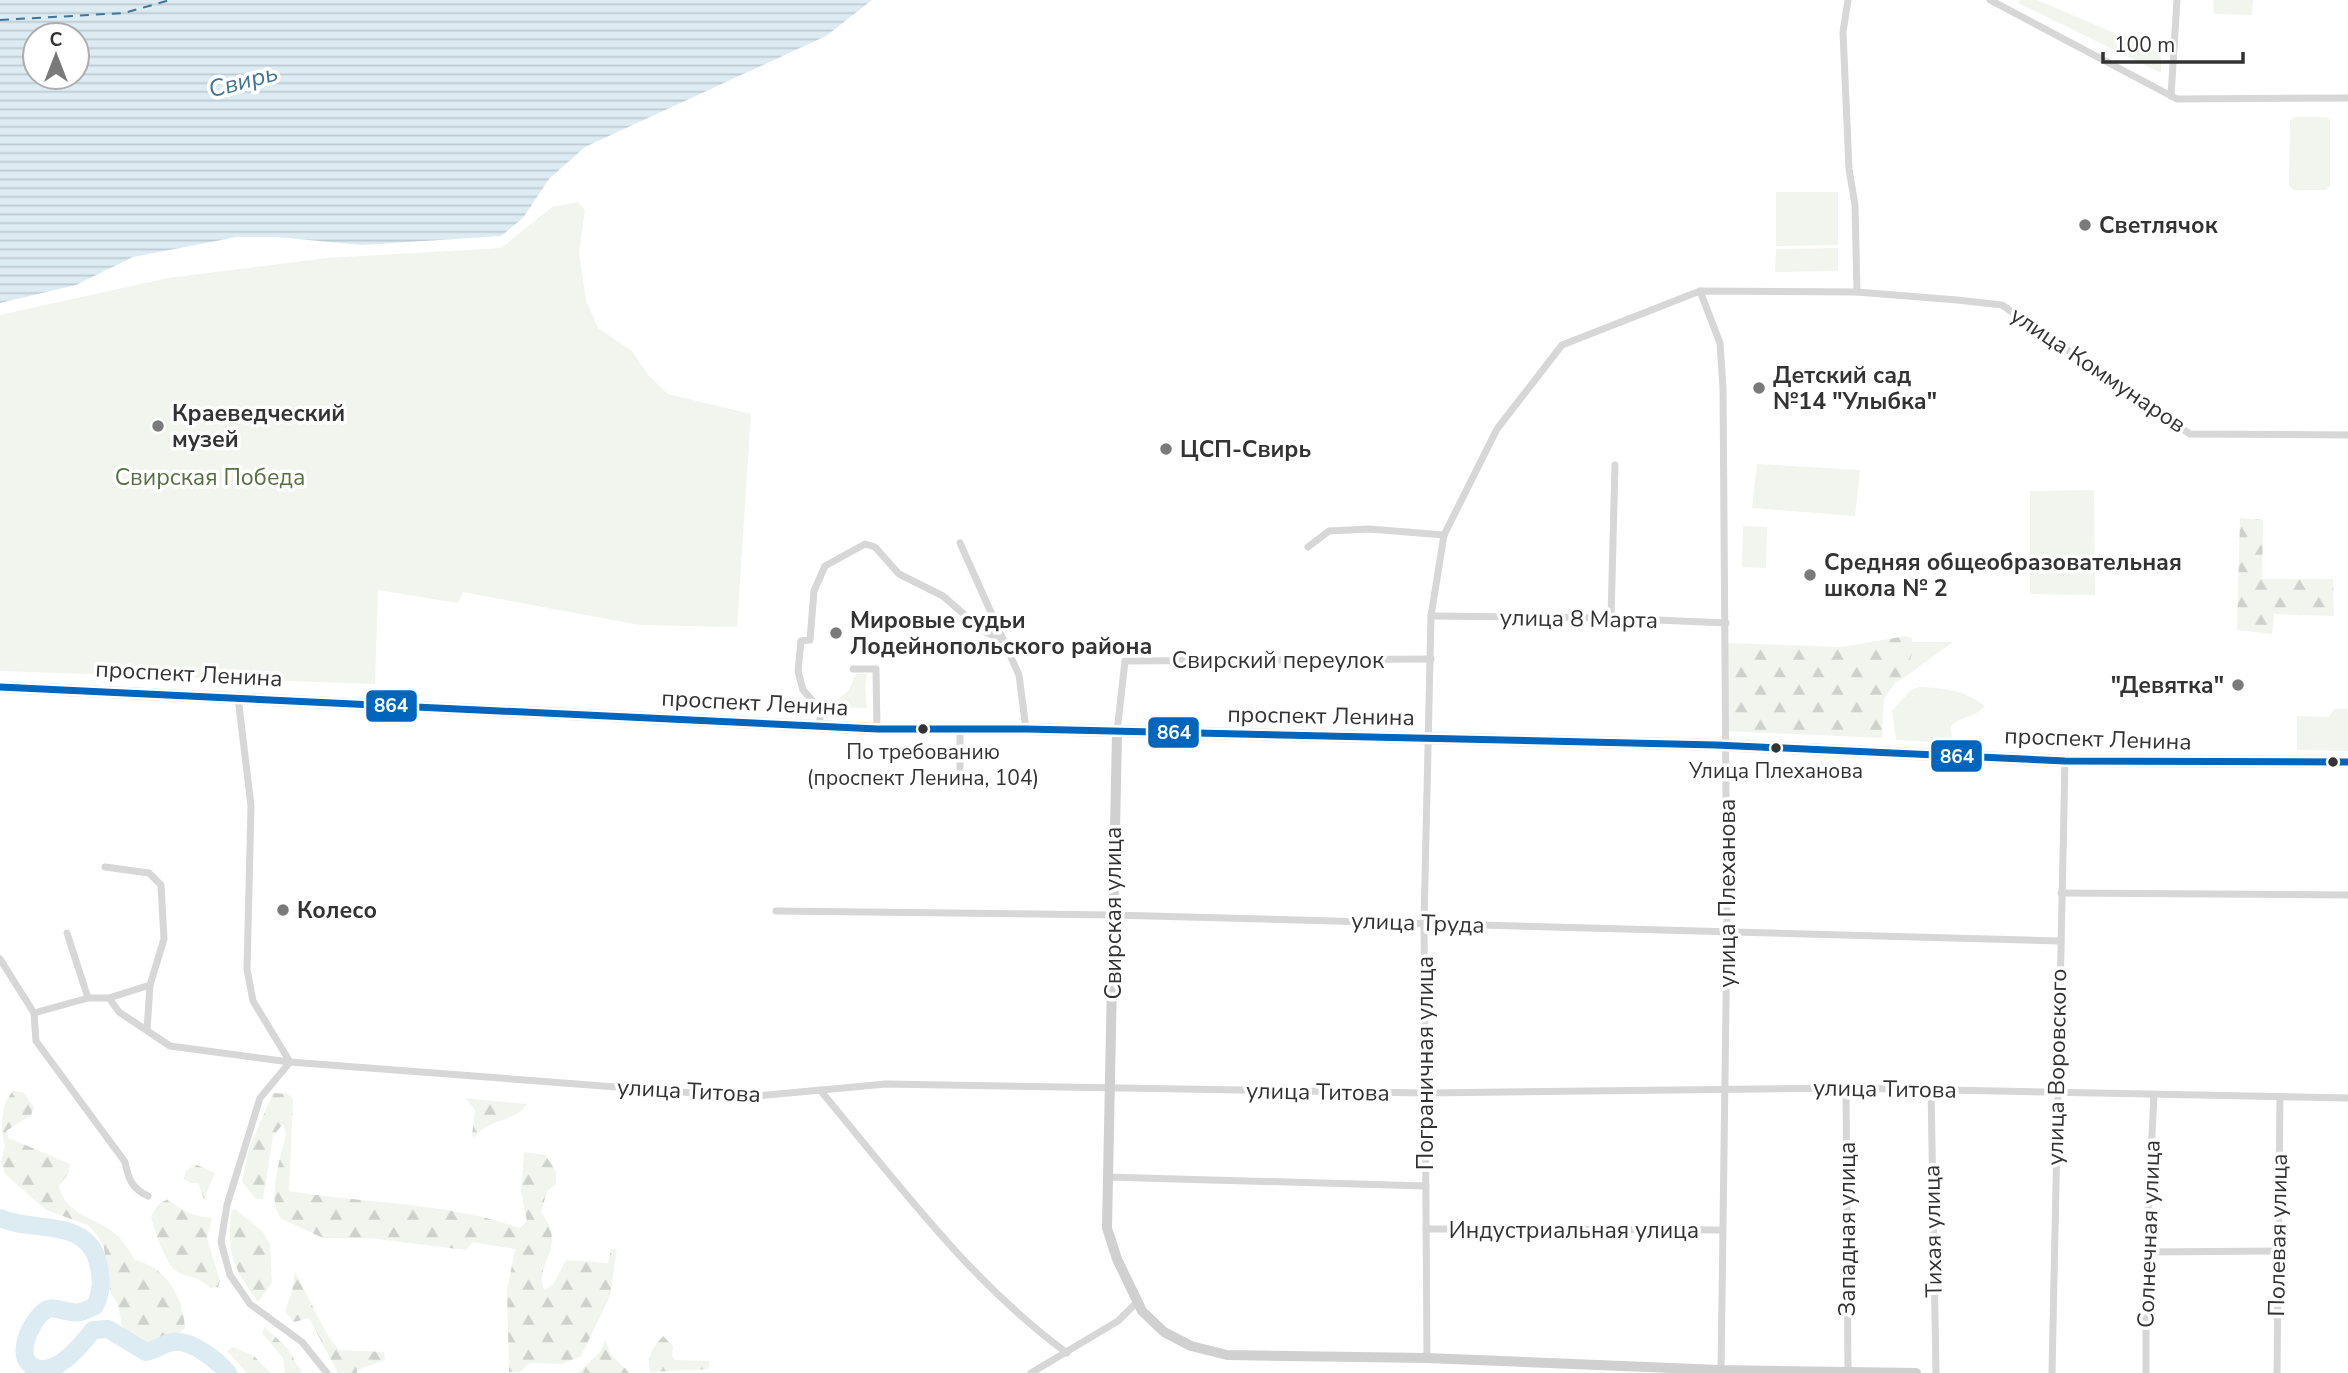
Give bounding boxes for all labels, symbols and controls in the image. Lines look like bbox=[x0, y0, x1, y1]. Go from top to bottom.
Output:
north arrow bbox=[21, 21, 91, 91]
scale bar bbox=[2103, 21, 2243, 65]
text: С bbox=[50, 27, 63, 53]
text: 100 m bbox=[2114, 31, 2175, 59]
water label: Свирь bbox=[205, 56, 281, 106]
place label: Светлячок bbox=[2099, 210, 2218, 241]
marker: Светлячок bbox=[2077, 217, 2093, 233]
street label: улица Коммунаров bbox=[2004, 300, 2192, 440]
place label: Детский сад №14 "Улыбка" bbox=[1773, 360, 1937, 417]
marker: Детский сад №14 "Улыбка" bbox=[1751, 380, 1767, 396]
place label: Краеведческий музей bbox=[172, 398, 345, 455]
marker: Краеведческий музей bbox=[150, 418, 166, 434]
place label: ЦСП-Свирь bbox=[1180, 434, 1311, 465]
marker: ЦСП-Свирь bbox=[1158, 441, 1174, 457]
park label: Свирская Победа bbox=[115, 462, 305, 493]
place label: Средняя общеобразовательная школа № 2 bbox=[1824, 547, 2182, 604]
marker: Средняя общеобразовательная школа № 2 bbox=[1802, 567, 1818, 583]
street label: улица 8 Марта bbox=[1500, 602, 1658, 636]
place label: Мировые судьи Лодейнопольского района bbox=[850, 605, 1152, 662]
marker: Мировые судьи Лодейнопольского района bbox=[828, 625, 844, 641]
street label: Свирский переулок bbox=[1172, 645, 1385, 676]
street label: проспект Ленина bbox=[95, 654, 283, 694]
place label: "Девятка" bbox=[2111, 670, 2224, 701]
marker: "Девятка" bbox=[2230, 677, 2246, 693]
street label: проспект Ленина bbox=[661, 683, 849, 723]
line badge: 864 bbox=[365, 689, 418, 723]
text: 864 bbox=[374, 693, 408, 719]
street label: проспект Ленина bbox=[1227, 699, 1415, 733]
line badge: 864 bbox=[1147, 716, 1200, 749]
text: 864 bbox=[1157, 720, 1191, 746]
street label: проспект Ленина bbox=[2004, 720, 2192, 758]
marker: По требованию (проспект Ленина, 104) bbox=[916, 722, 930, 736]
place label: По требованию (проспект Ленина, 104) bbox=[807, 738, 1039, 792]
line badge: 864 bbox=[1930, 739, 1983, 773]
marker: Улица Плеханова bbox=[1769, 741, 1783, 755]
text: 864 bbox=[1940, 744, 1974, 770]
unlabelled marker bbox=[2326, 755, 2340, 769]
place label: Улица Плеханова bbox=[1688, 757, 1863, 785]
street label: улица Плеханова bbox=[1712, 799, 1743, 987]
street label: Свирская улица bbox=[1098, 827, 1129, 999]
place label: Колесо bbox=[297, 895, 377, 926]
marker: Колесо bbox=[275, 902, 291, 918]
street label: улица Труда bbox=[1351, 905, 1485, 941]
street label: Пограничная улица bbox=[1410, 956, 1441, 1170]
street label: улица Воровского bbox=[2040, 968, 2074, 1166]
street label: улица Титова bbox=[616, 1072, 762, 1110]
street label: улица Титова bbox=[1813, 1072, 1957, 1106]
street label: улица Титова bbox=[1246, 1075, 1390, 1109]
street label: Солнечная улица bbox=[2130, 1139, 2168, 1329]
street label: Западная улица bbox=[1832, 1142, 1863, 1316]
street label: Полевая улица bbox=[2261, 1153, 2295, 1317]
street label: Тихая улица bbox=[1916, 1164, 1950, 1298]
street label: Индустриальная улица bbox=[1449, 1215, 1699, 1246]

